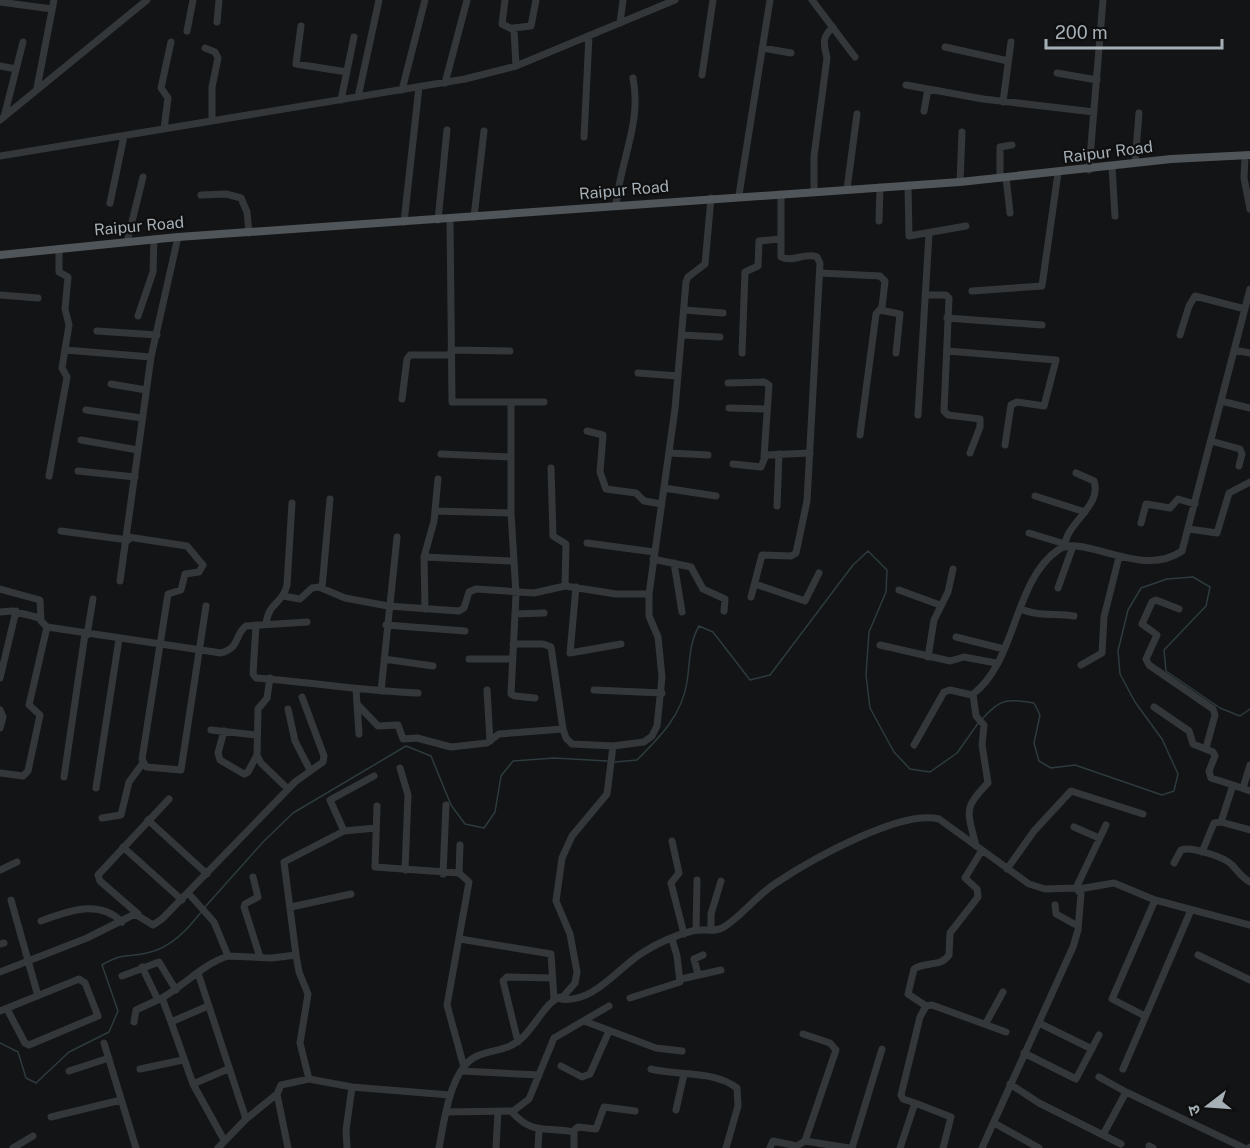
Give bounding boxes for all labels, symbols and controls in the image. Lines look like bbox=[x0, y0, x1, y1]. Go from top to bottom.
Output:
scale bar bbox=[1046, 12, 1222, 50]
text: 200 m bbox=[1055, 22, 1108, 43]
street label: Raipur Road bbox=[1062, 137, 1154, 167]
street label: Raipur Road bbox=[578, 177, 670, 203]
street label: Raipur Road bbox=[93, 213, 185, 239]
north arrow bbox=[1178, 1076, 1238, 1136]
text: उ bbox=[1183, 1102, 1205, 1117]

